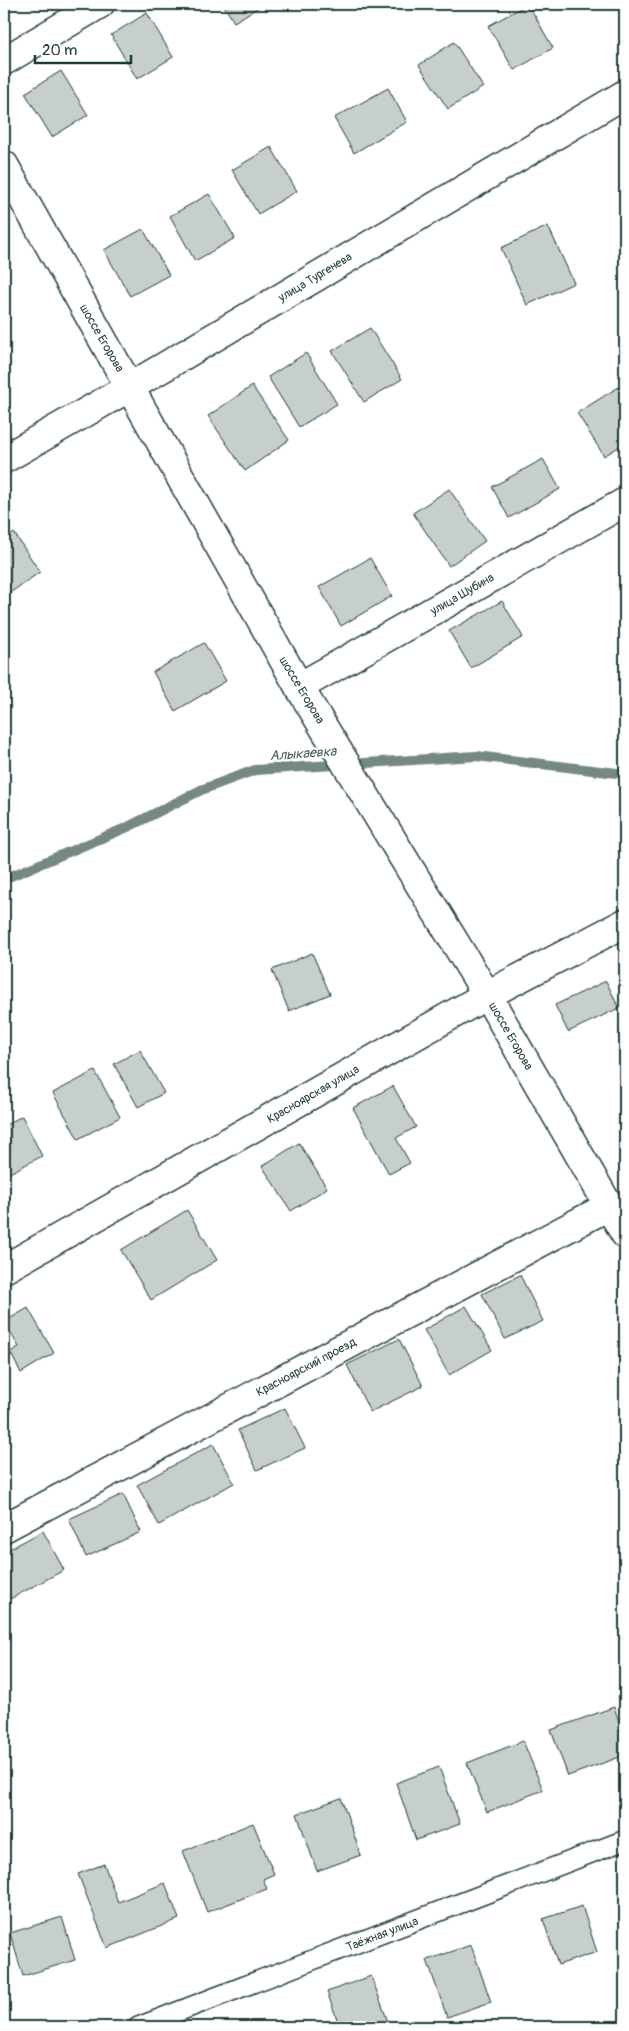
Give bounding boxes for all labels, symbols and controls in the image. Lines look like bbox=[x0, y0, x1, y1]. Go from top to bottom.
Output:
scale bar bbox=[35, 32, 131, 64]
text: 20 m bbox=[42, 41, 77, 60]
street label: улица Тургенева bbox=[275, 249, 355, 306]
street label: шоссе Егорова bbox=[76, 302, 127, 375]
street label: улица Шубина bbox=[427, 570, 497, 619]
street label: шоссе Егорова bbox=[276, 654, 328, 727]
water label: Алыкаевка bbox=[269, 743, 338, 764]
street label: шоссе Егорова bbox=[485, 1000, 536, 1073]
street label: Красноярская улица bbox=[264, 1062, 362, 1127]
street label: Красноярский проезд bbox=[254, 1334, 359, 1400]
street label: Таёжная улица bbox=[344, 1914, 421, 1955]

